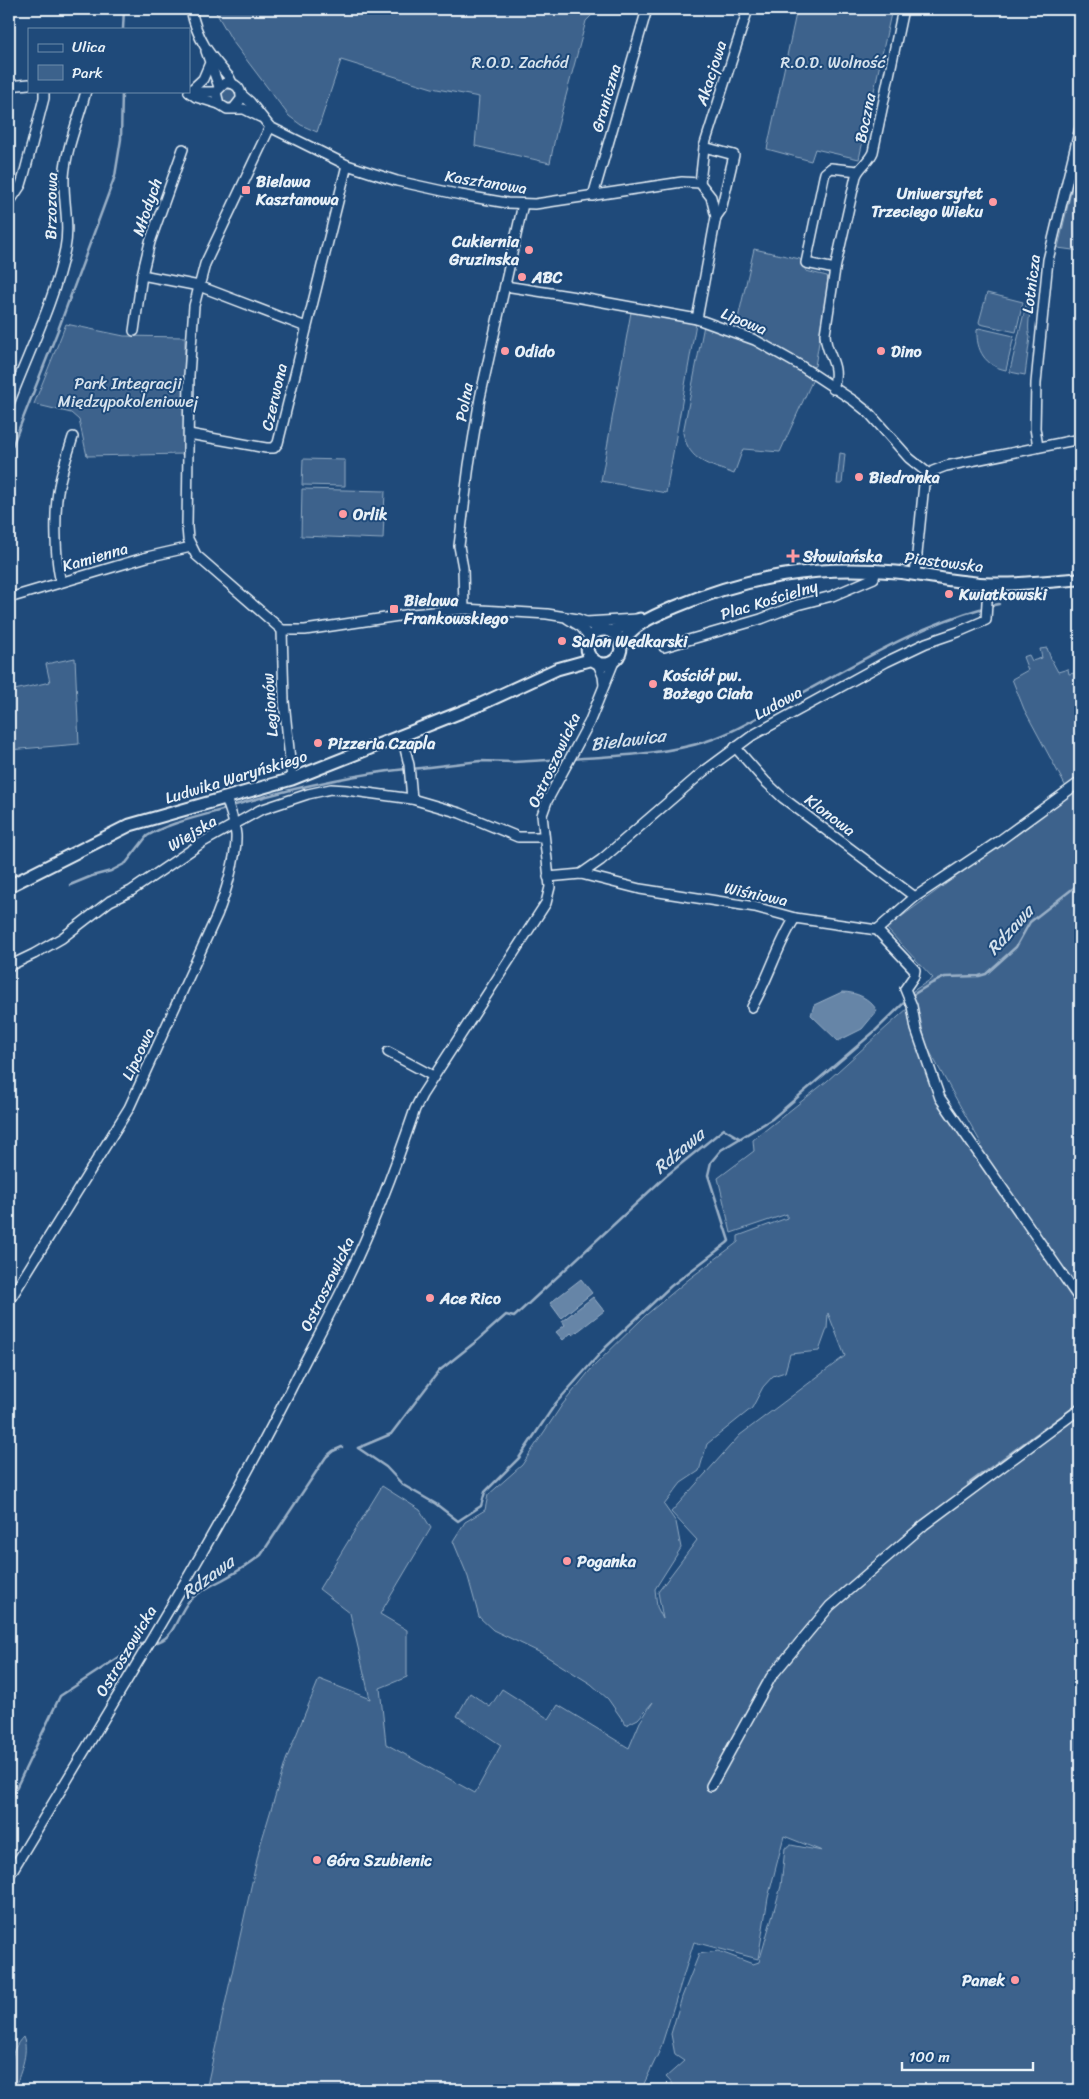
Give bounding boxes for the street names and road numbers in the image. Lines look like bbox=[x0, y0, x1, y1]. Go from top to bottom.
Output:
street label: Akacjowa bbox=[687, 37, 735, 110]
street label: Graniczna bbox=[582, 60, 630, 136]
street label: Boczna bbox=[846, 89, 885, 146]
street label: Kasztanowa bbox=[443, 161, 529, 203]
street label: Brzozowa bbox=[36, 172, 66, 240]
street label: Młodych bbox=[124, 174, 170, 240]
street label: Lotnicza bbox=[1013, 253, 1049, 315]
street label: Lipowa bbox=[717, 299, 771, 343]
street label: Czerwona bbox=[252, 361, 296, 433]
street label: Polna bbox=[446, 379, 482, 424]
street label: Kamienna bbox=[59, 534, 131, 580]
street label: Piastowska bbox=[903, 543, 985, 581]
street label: Plac Kościelny bbox=[717, 571, 822, 629]
street label: Legionów bbox=[253, 672, 287, 738]
street label: Ludowa bbox=[748, 678, 808, 728]
street label: Ostroszowicka bbox=[519, 707, 589, 813]
street label: Ludwika Waryńskiego bbox=[161, 742, 311, 812]
street label: Klonowa bbox=[798, 786, 862, 844]
street label: Wiejska bbox=[161, 807, 223, 859]
street label: Wiśniowa bbox=[722, 873, 790, 915]
street label: Lipcowa bbox=[113, 1023, 163, 1085]
street label: Ostroszowicka bbox=[292, 1232, 362, 1336]
street label: Ostroszowicka bbox=[87, 1600, 165, 1702]

